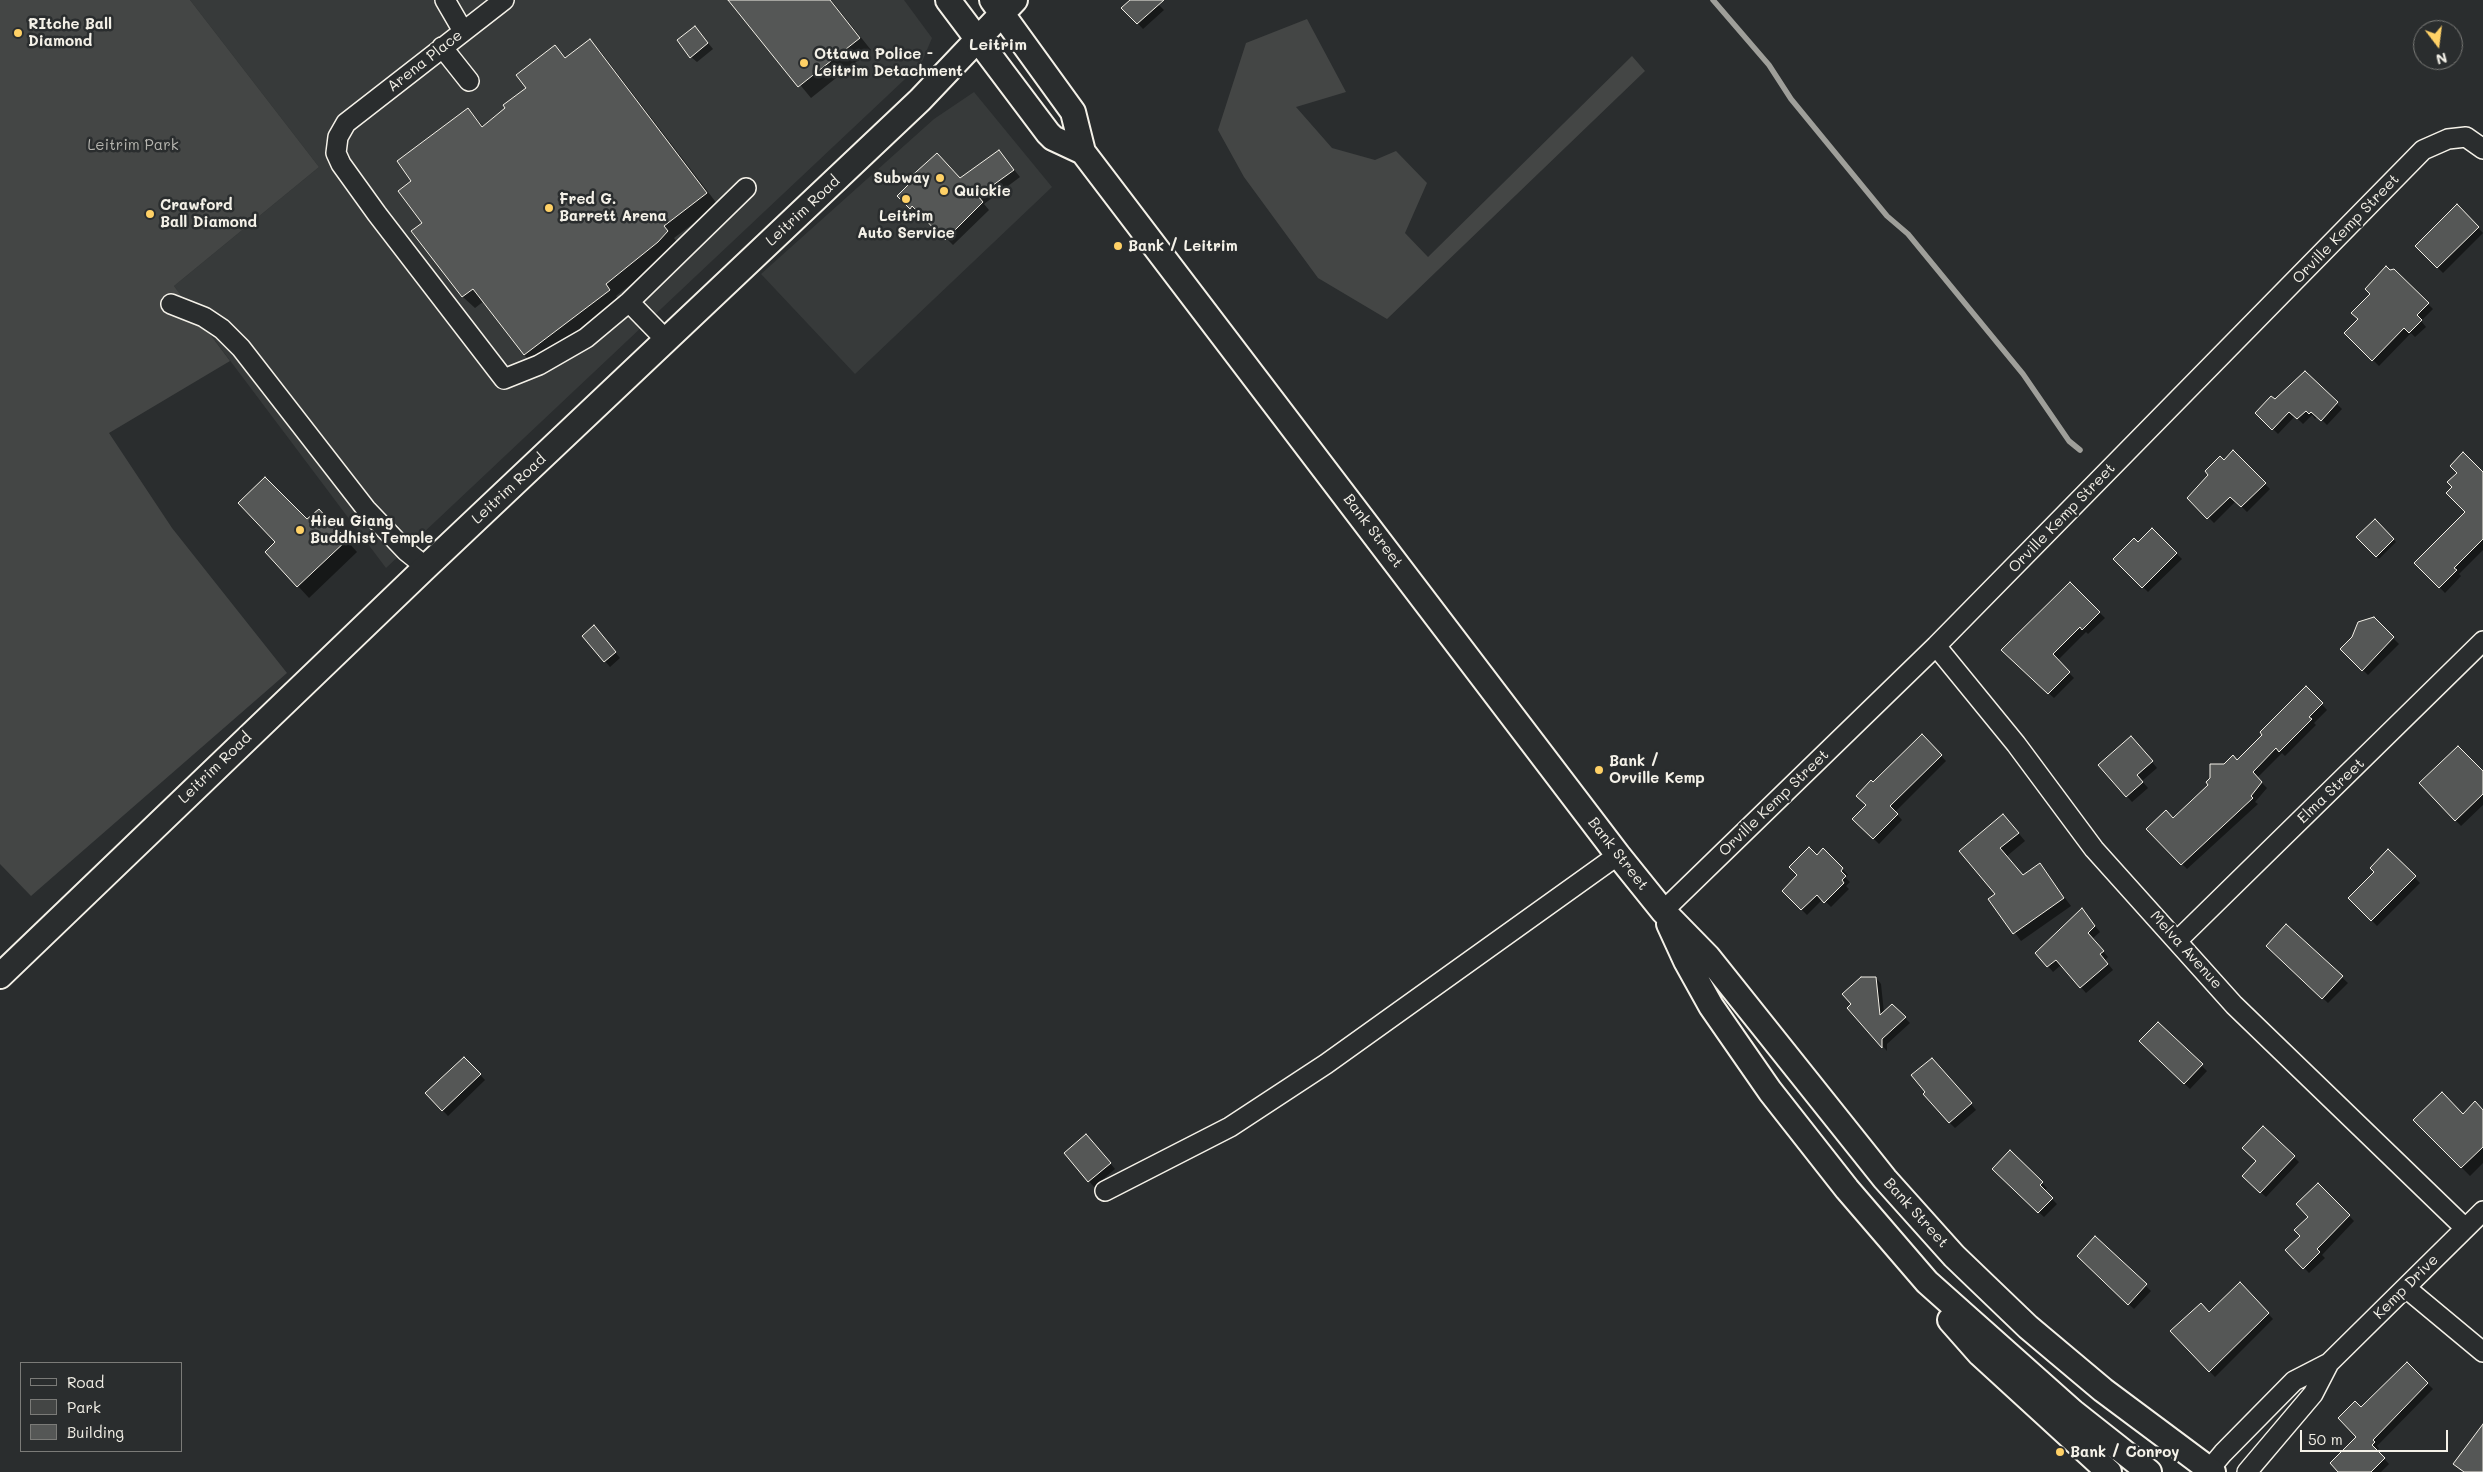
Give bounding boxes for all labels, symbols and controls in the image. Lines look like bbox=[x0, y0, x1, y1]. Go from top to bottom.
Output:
place label: RItche Ball Diamond bbox=[28, 15, 112, 50]
north arrow bbox=[2413, 20, 2463, 70]
street label: Arena Place bbox=[384, 26, 466, 96]
marker: RItche Ball Diamond bbox=[12, 27, 24, 39]
district label: Leitrim bbox=[969, 35, 1027, 55]
place label: Ottawa Police - Leitrim Detachment bbox=[814, 45, 963, 80]
text: N bbox=[2434, 48, 2449, 70]
marker: Ottawa Police - Leitrim Detachment bbox=[798, 57, 810, 69]
park label: Leitrim Park bbox=[87, 136, 179, 154]
place label: Subway bbox=[874, 169, 930, 187]
street label: Orville Kemp Street bbox=[2289, 170, 2403, 288]
street label: Leitrim Road bbox=[762, 172, 844, 250]
marker: Subway bbox=[934, 172, 946, 184]
place label: Quickie bbox=[954, 182, 1011, 200]
marker: Quickie bbox=[938, 185, 950, 197]
place label: Fred G. Barrett Arena bbox=[559, 190, 667, 225]
marker: Leitrim Auto Service bbox=[900, 193, 912, 205]
place label: Crawford Ball Diamond bbox=[160, 196, 257, 231]
marker: Fred G. Barrett Arena bbox=[543, 202, 555, 214]
place label: Leitrim Auto Service bbox=[857, 207, 955, 242]
marker: Crawford Ball Diamond bbox=[144, 208, 156, 220]
place label: Bank / Leitrim bbox=[1128, 237, 1238, 255]
marker: Bank / Leitrim bbox=[1112, 240, 1124, 252]
street label: Leitrim Road bbox=[468, 450, 550, 528]
street label: Orville Kemp Street bbox=[2005, 459, 2119, 577]
street label: Bank Street bbox=[1339, 491, 1407, 571]
place label: Hieu Giang Buddhist Temple bbox=[310, 512, 433, 547]
marker: Hieu Giang Buddhist Temple bbox=[294, 524, 306, 536]
street label: Leitrim Road bbox=[175, 729, 255, 807]
street label: Orville Kemp Street bbox=[1715, 746, 1833, 860]
place label: Bank / Orville Kemp bbox=[1609, 752, 1705, 787]
street label: Elma Street bbox=[2294, 755, 2368, 827]
marker: Bank / Orville Kemp bbox=[1593, 764, 1605, 776]
street label: Bank Street bbox=[1584, 814, 1652, 894]
street label: Melva Avenue bbox=[2146, 907, 2226, 993]
street label: Bank Street bbox=[1880, 1174, 1952, 1252]
street label: Kemp Drive bbox=[2370, 1251, 2442, 1323]
legend bbox=[20, 1362, 182, 1452]
text: Road bbox=[67, 1372, 104, 1392]
text: Park bbox=[67, 1397, 101, 1417]
scale bar bbox=[2303, 1420, 2450, 1452]
text: Building bbox=[67, 1422, 124, 1442]
text: 50 m bbox=[2308, 1429, 2343, 1449]
place label: Bank / Conroy bbox=[2070, 1443, 2179, 1461]
marker: Bank / Conroy bbox=[2054, 1446, 2066, 1458]

